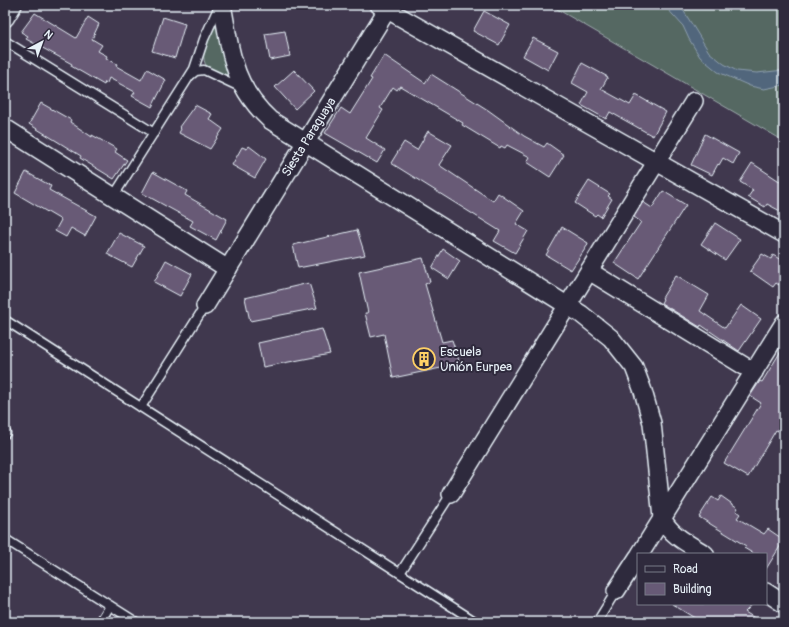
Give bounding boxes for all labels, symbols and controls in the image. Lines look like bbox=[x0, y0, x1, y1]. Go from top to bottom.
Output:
north arrow bbox=[22, 22, 62, 62]
text: N bbox=[41, 27, 56, 43]
street label: Siesta Paraguaya bbox=[278, 94, 340, 180]
place label: Escuela Unión Eurpea bbox=[440, 344, 512, 375]
building icon: Escuela Unión Eurpea bbox=[411, 346, 437, 372]
legend bbox=[637, 553, 767, 605]
text: Road bbox=[673, 562, 698, 577]
text: Building bbox=[673, 582, 712, 597]

